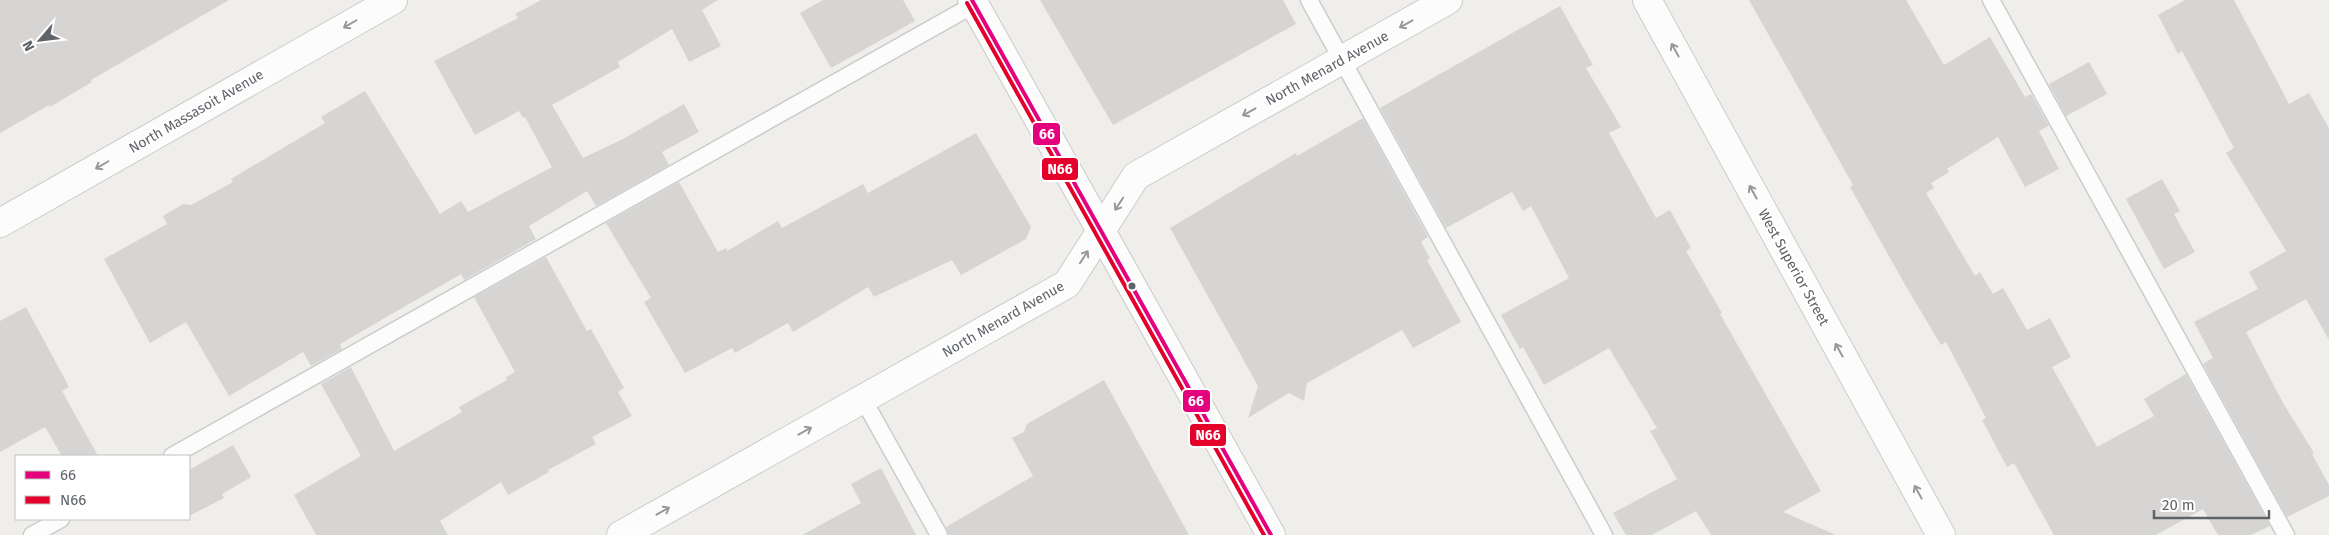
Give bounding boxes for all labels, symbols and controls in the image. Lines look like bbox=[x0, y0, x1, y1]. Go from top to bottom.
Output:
north arrow bbox=[15, 15, 65, 65]
one-way arrow bbox=[343, 20, 358, 29]
one-way arrow bbox=[1399, 20, 1414, 29]
street label: North Menard Avenue bbox=[1263, 28, 1392, 109]
text: N bbox=[19, 38, 39, 54]
one-way arrow bbox=[1669, 43, 1679, 57]
street label: North Massasoit Avenue bbox=[126, 66, 267, 157]
one-way arrow bbox=[1243, 108, 1257, 118]
line badge: 66 bbox=[1032, 122, 1061, 146]
text: 66 bbox=[1039, 126, 1055, 143]
line badge: N66 bbox=[1041, 157, 1079, 181]
one-way arrow bbox=[96, 160, 110, 170]
text: N66 bbox=[1047, 161, 1073, 178]
one-way arrow bbox=[1748, 185, 1757, 200]
one-way arrow bbox=[1114, 196, 1124, 210]
street label: West Superior Street bbox=[1754, 206, 1833, 329]
one-way arrow bbox=[1079, 251, 1089, 265]
street label: North Menard Avenue bbox=[939, 278, 1067, 361]
unlabelled marker bbox=[1127, 281, 1137, 291]
one-way arrow bbox=[1834, 343, 1844, 357]
line badge: 66 bbox=[1182, 389, 1211, 413]
text: 66 bbox=[1188, 393, 1204, 410]
line badge: N66 bbox=[1189, 423, 1227, 447]
one-way arrow bbox=[797, 426, 811, 436]
text: N66 bbox=[1195, 427, 1221, 444]
legend bbox=[15, 455, 190, 520]
text: 66 bbox=[60, 466, 76, 484]
one-way arrow bbox=[1912, 486, 1922, 500]
scale bar bbox=[2154, 488, 2269, 520]
text: N66 bbox=[60, 491, 86, 509]
text: 20 m bbox=[2162, 496, 2195, 514]
one-way arrow bbox=[655, 506, 670, 515]

